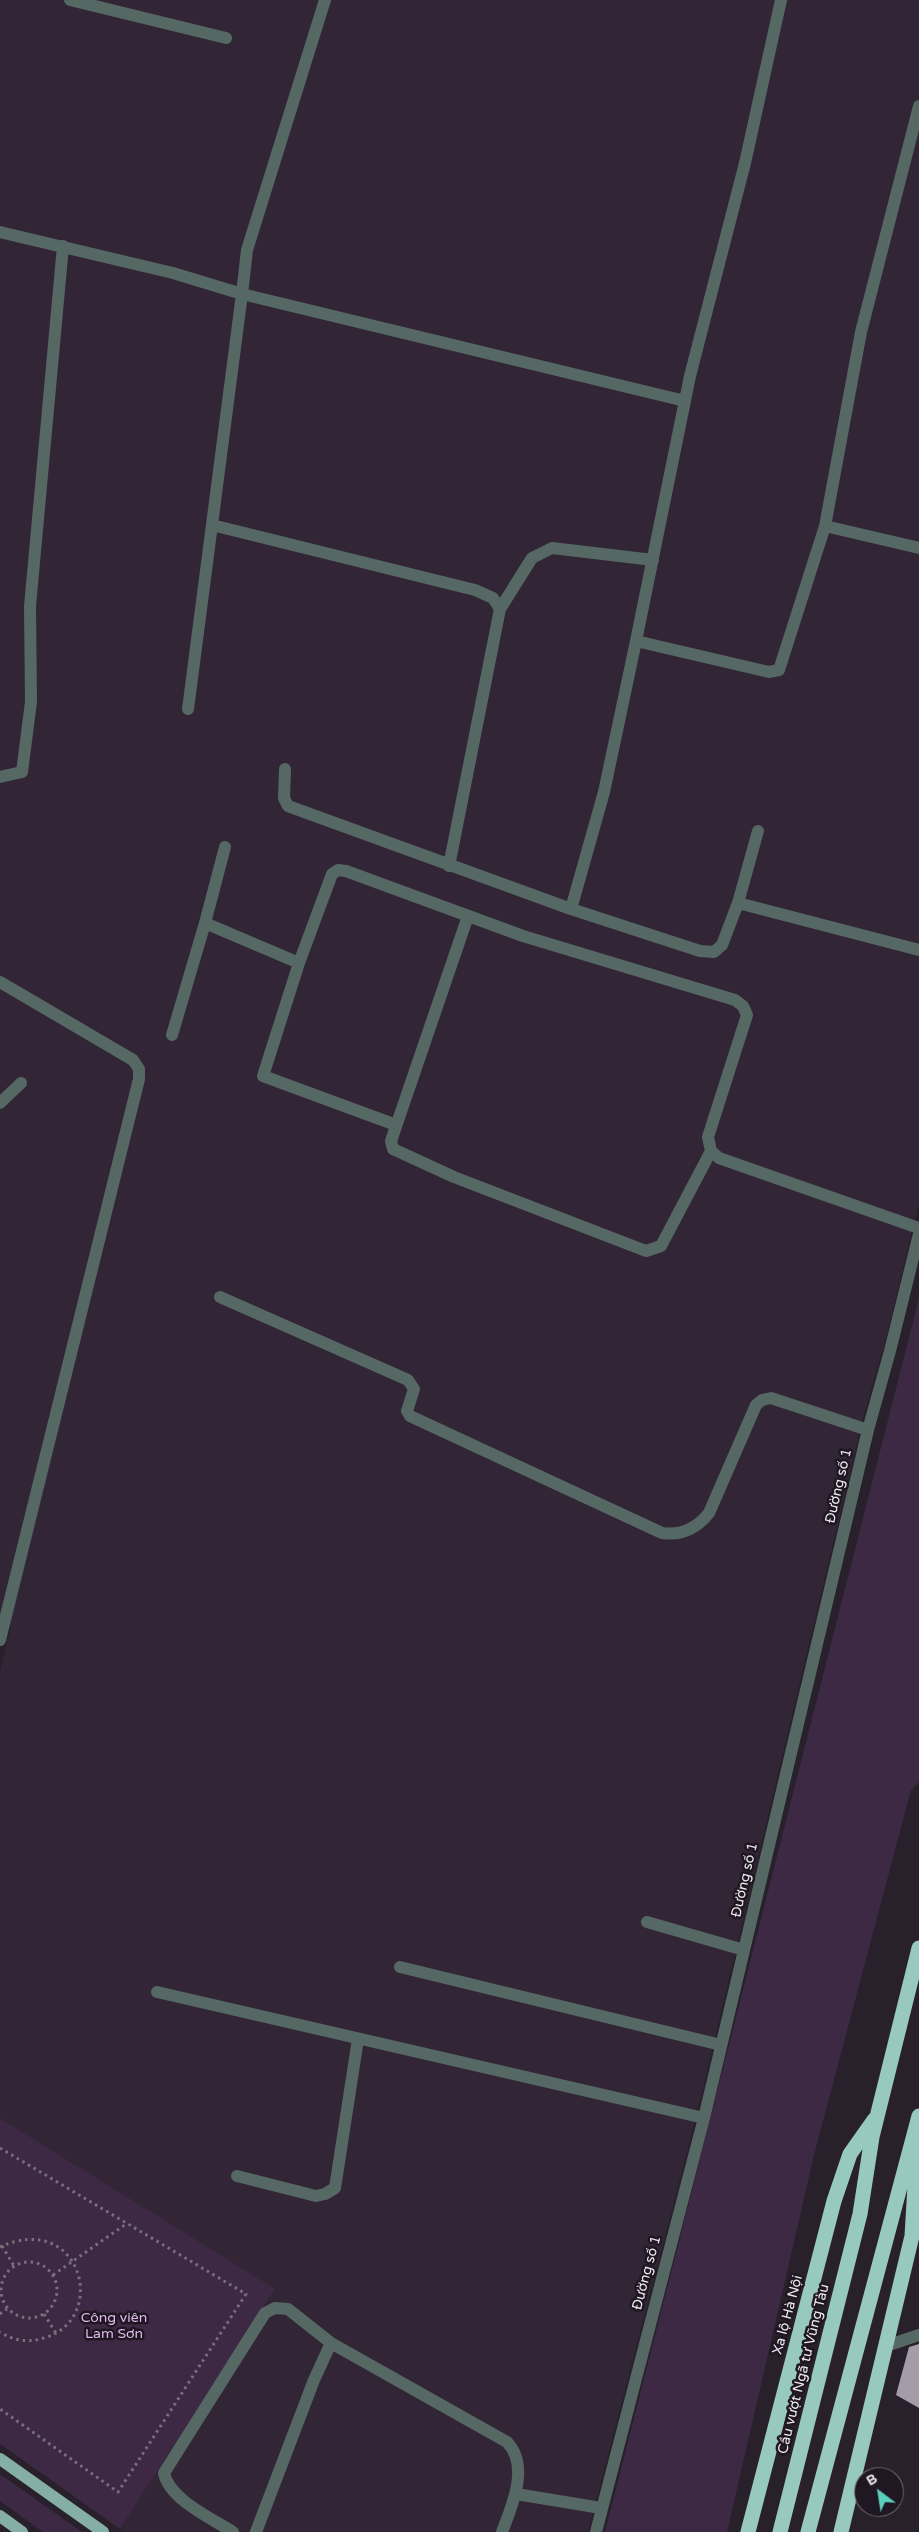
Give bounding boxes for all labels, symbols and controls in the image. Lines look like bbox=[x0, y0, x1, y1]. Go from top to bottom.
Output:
street label: Đường số 1 bbox=[822, 1447, 856, 1525]
street label: Đường số 1 bbox=[728, 1841, 762, 1919]
street label: Đường số 1 bbox=[629, 2234, 665, 2312]
street label: Xa lộ Hà Nội bbox=[769, 2273, 807, 2357]
street label: Cầu vượt Ngã tư Vũng Tàu bbox=[775, 2282, 833, 2456]
park label: Công viên Lam Sơn bbox=[81, 2310, 147, 2342]
north arrow bbox=[854, 2467, 904, 2517]
text: B bbox=[863, 2470, 880, 2489]

